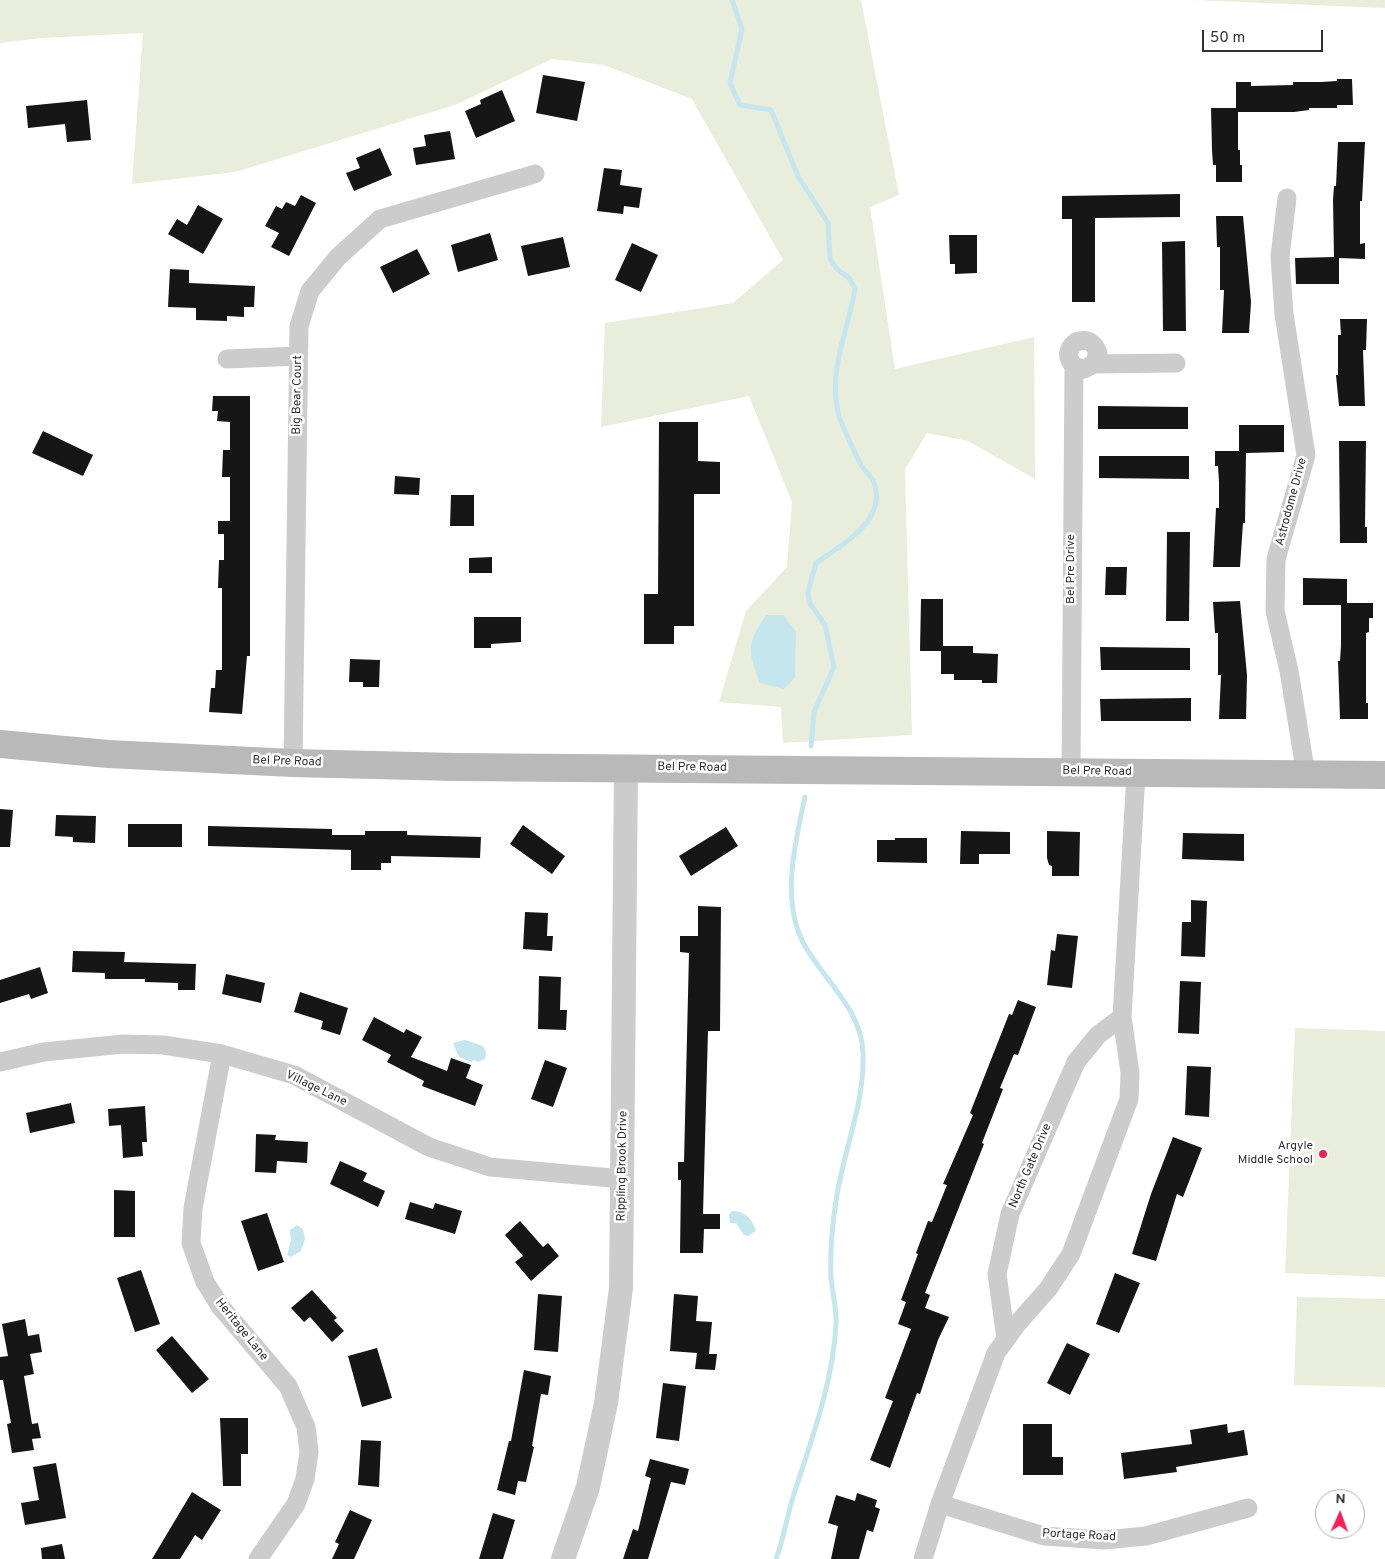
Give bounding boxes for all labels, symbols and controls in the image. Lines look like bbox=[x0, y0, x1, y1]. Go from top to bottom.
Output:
scale bar bbox=[1205, 20, 1326, 52]
text: 50 m bbox=[1210, 29, 1245, 48]
street label: Big Bear Court bbox=[290, 355, 306, 435]
street label: Astrodome Drive bbox=[1273, 457, 1311, 547]
street label: Bel Pre Drive bbox=[1065, 534, 1079, 604]
street label: Bel Pre Road bbox=[252, 754, 322, 770]
street label: Bel Pre Road bbox=[657, 760, 727, 776]
street label: Bel Pre Road bbox=[1062, 764, 1132, 780]
street label: Village Lane bbox=[283, 1068, 349, 1110]
street label: Rippling Brook Drive bbox=[615, 1111, 631, 1221]
street label: North Gate Drive bbox=[1007, 1122, 1055, 1210]
place label: Argyle Middle School bbox=[1238, 1140, 1313, 1168]
marker: Argyle Middle School bbox=[1317, 1148, 1329, 1160]
street label: Heritage Lane bbox=[211, 1296, 271, 1364]
north arrow bbox=[1315, 1489, 1365, 1539]
text: N bbox=[1335, 1491, 1346, 1508]
street label: Portage Road bbox=[1042, 1527, 1116, 1545]

